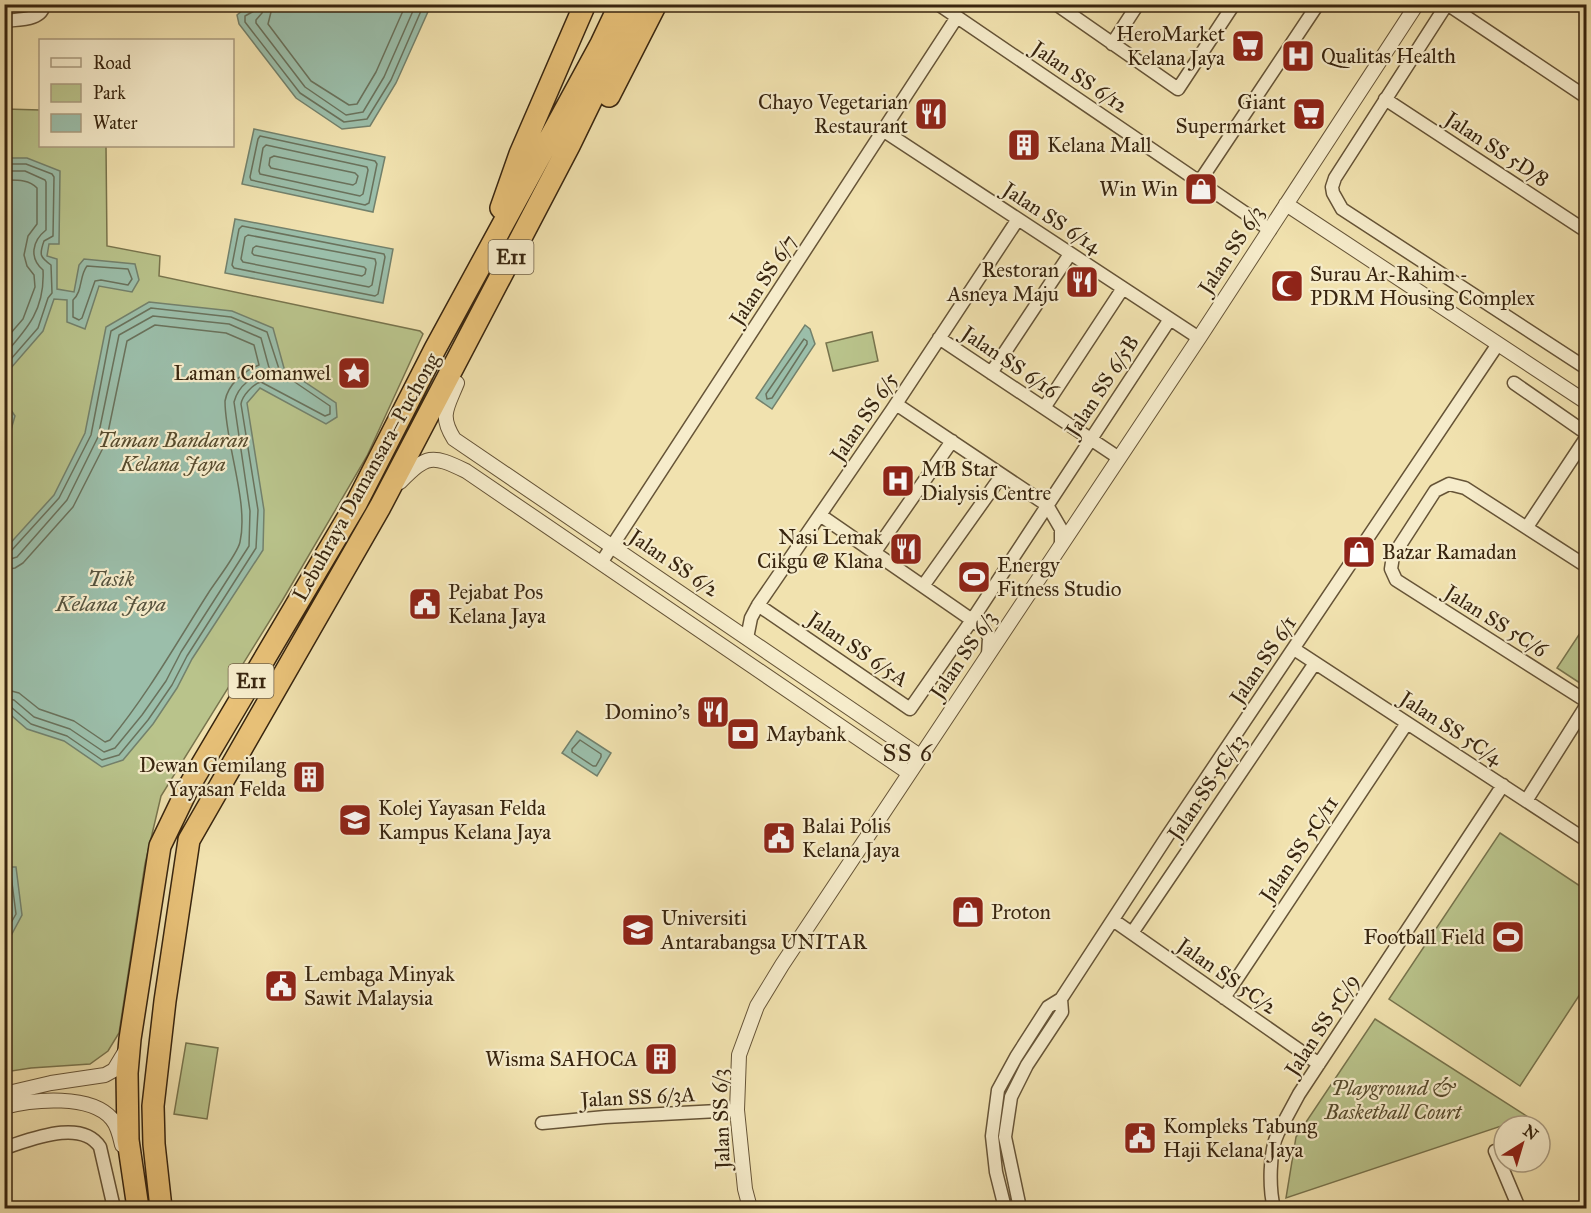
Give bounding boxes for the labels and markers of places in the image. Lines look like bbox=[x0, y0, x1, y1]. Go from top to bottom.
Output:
place label: HeroMarket Kelana Jaya bbox=[1116, 21, 1226, 71]
supermarket icon: HeroMarket Kelana Jaya bbox=[1230, 28, 1266, 64]
hospital icon: Qualitas Health bbox=[1280, 38, 1316, 74]
place label: Qualitas Health bbox=[1321, 43, 1456, 69]
place label: Chayo Vegetarian Restaurant bbox=[758, 89, 909, 139]
place label: Giant Supermarket bbox=[1176, 89, 1287, 139]
restaurant icon: Chayo Vegetarian Restaurant bbox=[913, 96, 949, 132]
supermarket icon: Giant Supermarket bbox=[1291, 96, 1327, 132]
building icon: Kelana Mall bbox=[1006, 127, 1042, 163]
place label: Kelana Mall bbox=[1047, 132, 1152, 158]
shop icon: Win Win bbox=[1183, 171, 1219, 207]
place label: Win Win bbox=[1099, 176, 1178, 202]
place label: Restoran Asneya Maju bbox=[946, 257, 1059, 307]
place label: Surau Ar-Rahim - PDRM Housing Complex bbox=[1310, 261, 1536, 311]
restaurant icon: Restoran Asneya Maju bbox=[1064, 264, 1100, 300]
mosque icon: Surau Ar-Rahim - PDRM Housing Complex bbox=[1269, 268, 1305, 304]
place icon: Laman Comanwel bbox=[336, 355, 372, 391]
place label: Laman Comanwel bbox=[174, 360, 331, 386]
place label: MB Star Dialysis Centre bbox=[921, 456, 1052, 506]
hospital icon: MB Star Dialysis Centre bbox=[880, 463, 916, 499]
place label: Nasi Lemak Cikgu @ Klana bbox=[757, 524, 883, 574]
restaurant icon: Nasi Lemak Cikgu @ Klana bbox=[888, 531, 924, 567]
shop icon: Bazar Ramadan bbox=[1341, 534, 1377, 570]
place label: Bazar Ramadan bbox=[1382, 539, 1517, 565]
place label: Energy Fitness Studio bbox=[997, 552, 1122, 602]
sports icon: Energy Fitness Studio bbox=[956, 559, 992, 595]
place label: Pejabat Pos Kelana Jaya bbox=[448, 579, 546, 629]
public building icon: Pejabat Pos Kelana Jaya bbox=[407, 586, 443, 622]
restaurant icon: Domino's bbox=[695, 694, 731, 730]
place label: Domino's bbox=[605, 699, 690, 725]
bank icon: Maybank bbox=[725, 716, 761, 752]
place label: Maybank bbox=[766, 721, 847, 747]
place label: Dewan Gemilang Yayasan Felda bbox=[139, 752, 286, 802]
building icon: Dewan Gemilang Yayasan Felda bbox=[291, 759, 327, 795]
place label: Kolej Yayasan Felda Kampus Kelana Jaya bbox=[378, 795, 551, 845]
school or university icon: Kolej Yayasan Felda Kampus Kelana Jaya bbox=[337, 802, 373, 838]
place label: Balai Polis Kelana Jaya bbox=[802, 813, 900, 863]
public building icon: Balai Polis Kelana Jaya bbox=[761, 820, 797, 856]
shop icon: Proton bbox=[950, 894, 986, 930]
place label: Proton bbox=[991, 899, 1051, 925]
place label: Universiti Antarabangsa UNITAR bbox=[660, 905, 868, 955]
school or university icon: Universiti Antarabangsa UNITAR bbox=[620, 912, 656, 948]
sports icon: Football Field bbox=[1490, 919, 1526, 955]
place label: Football Field bbox=[1364, 924, 1485, 950]
place label: Lembaga Minyak Sawit Malaysia bbox=[304, 961, 455, 1011]
public building icon: Lembaga Minyak Sawit Malaysia bbox=[263, 968, 299, 1004]
building icon: Wisma SAHOCA bbox=[643, 1041, 679, 1077]
place label: Wisma SAHOCA bbox=[485, 1046, 638, 1072]
place label: Kompleks Tabung Haji Kelana Jaya bbox=[1163, 1113, 1317, 1163]
public building icon: Kompleks Tabung Haji Kelana Jaya bbox=[1122, 1120, 1158, 1156]

